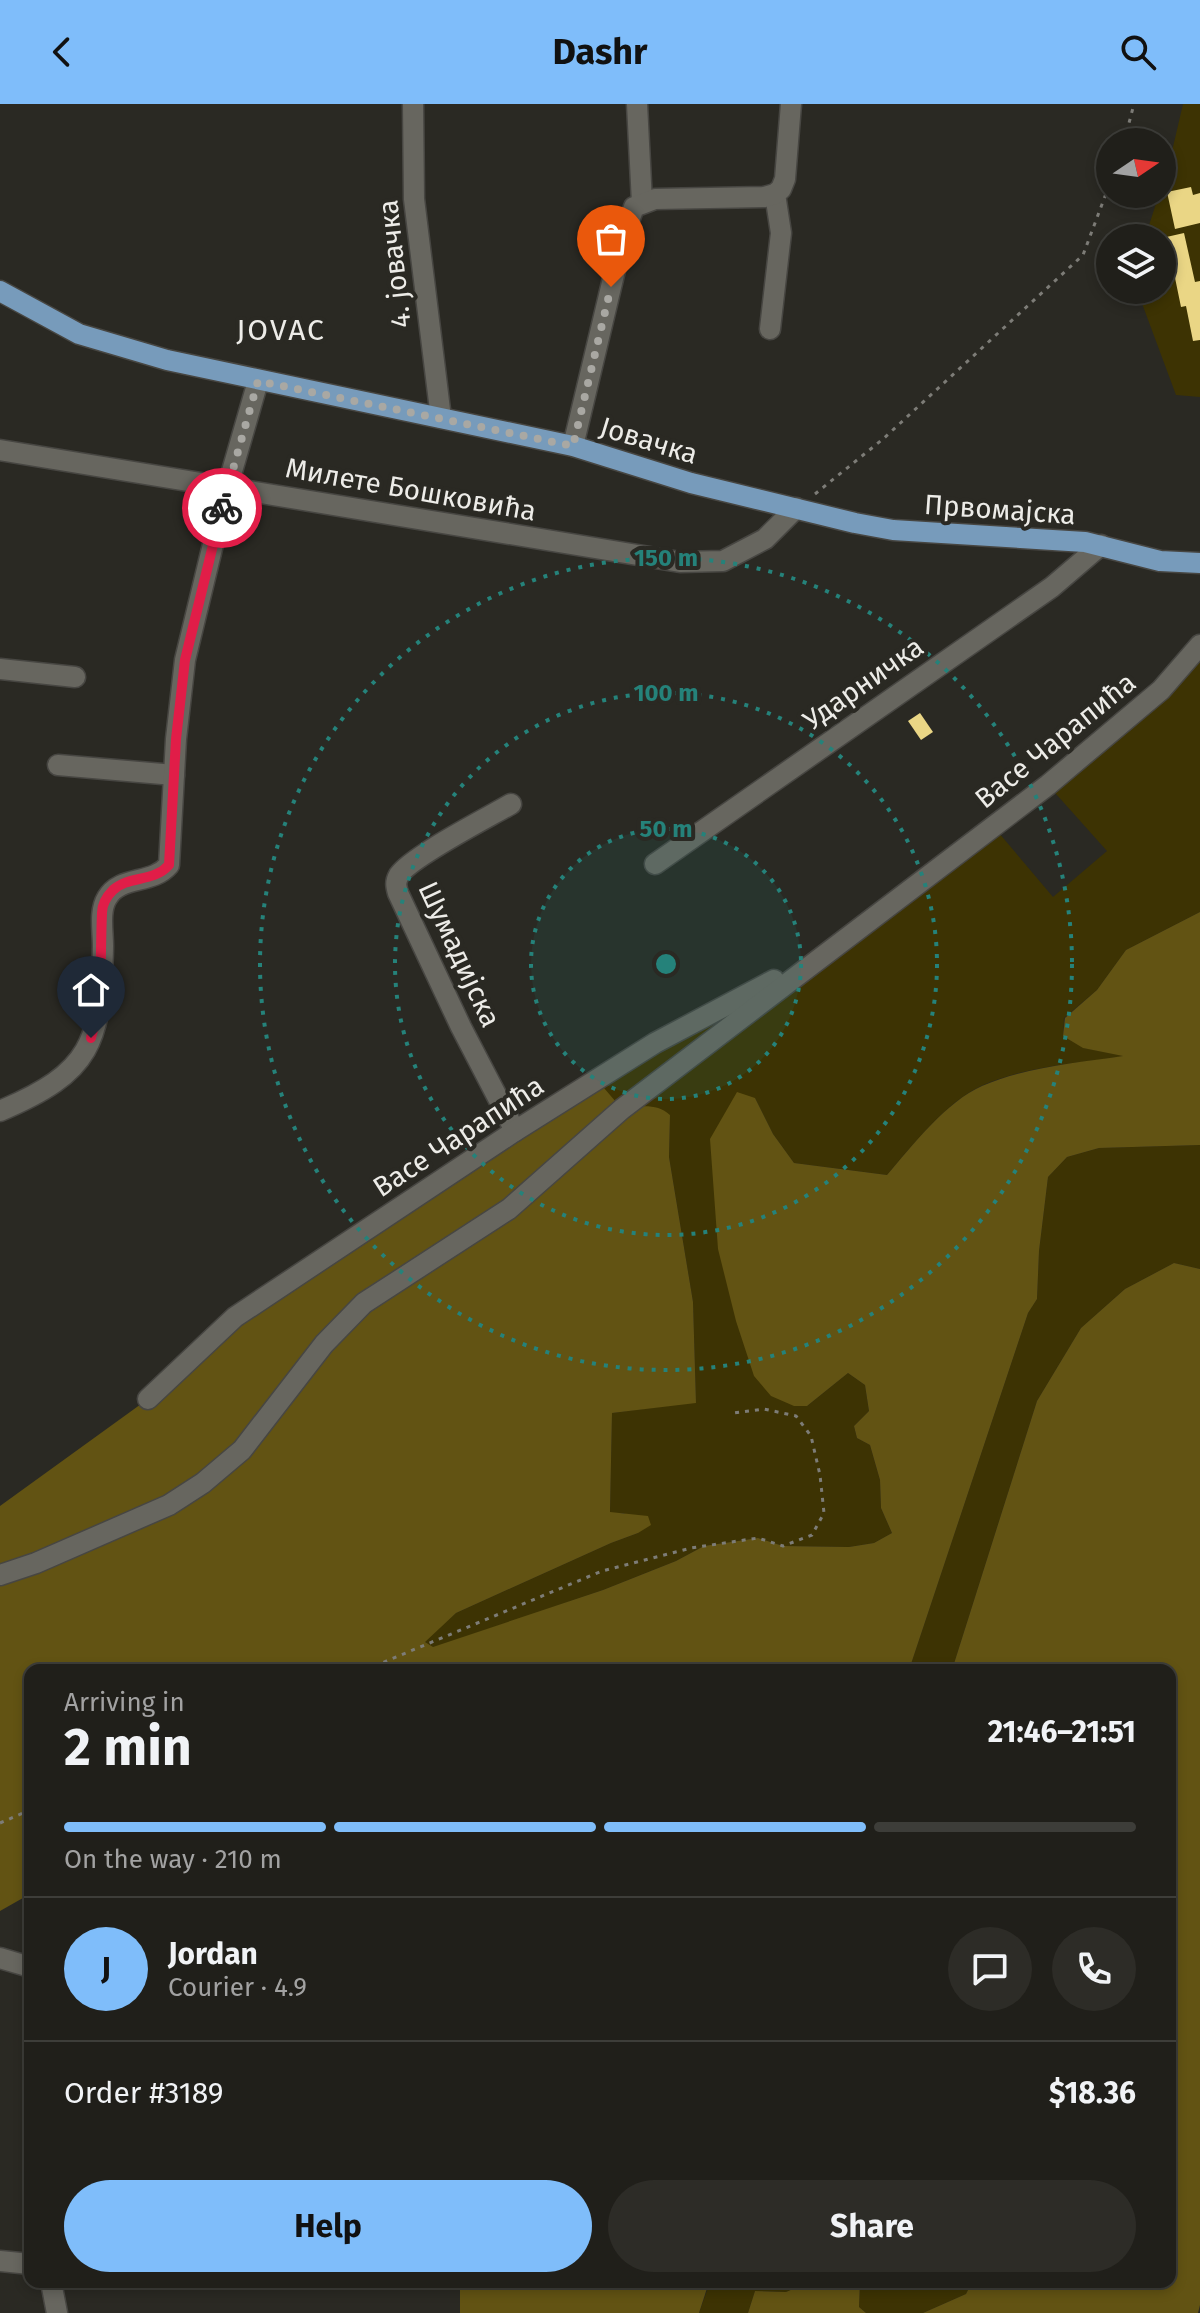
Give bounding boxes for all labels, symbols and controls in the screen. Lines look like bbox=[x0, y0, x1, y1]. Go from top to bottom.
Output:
icon: back bbox=[40, 30, 84, 74]
text: Dashr bbox=[552, 30, 648, 74]
icon: search bbox=[1116, 30, 1160, 74]
north arrow bbox=[1096, 128, 1176, 208]
map controls bbox=[1096, 128, 1176, 304]
street label: 4. јовачка bbox=[371, 198, 418, 330]
pin bbox=[577, 205, 645, 287]
icon: bag bbox=[589, 217, 633, 261]
button: layers bbox=[1096, 224, 1176, 304]
district label: JOVAC bbox=[236, 312, 326, 348]
street label: Јовачка bbox=[596, 410, 702, 471]
street label: Милете Бошковића bbox=[283, 451, 539, 528]
courier bbox=[182, 468, 262, 548]
icon: bike bbox=[200, 486, 244, 530]
street label: Првомајска bbox=[923, 488, 1077, 531]
text: 150 m bbox=[634, 544, 698, 572]
street label: Ударничка bbox=[797, 630, 930, 737]
street label: Васе Чарапића bbox=[968, 666, 1142, 815]
text: 100 m bbox=[633, 679, 699, 707]
text: 50 m bbox=[640, 815, 692, 843]
street label: Шумадијска bbox=[412, 876, 508, 1032]
centre of rings bbox=[652, 950, 680, 978]
pin bbox=[57, 956, 125, 1038]
icon: home bbox=[69, 968, 113, 1012]
street label: Васе Чарапића bbox=[367, 1069, 550, 1204]
text: Arriving in bbox=[64, 1687, 185, 1718]
text: 21:46–21:51 bbox=[988, 1714, 1136, 1750]
text: 2 min bbox=[64, 1716, 192, 1779]
text: On the way · 210 m bbox=[64, 1844, 282, 1875]
button: chat bbox=[948, 1927, 1032, 2011]
button: phone bbox=[1052, 1927, 1136, 2011]
text: Jordan bbox=[168, 1936, 258, 1972]
text: J bbox=[101, 1951, 111, 1987]
text: Courier · 4.9 bbox=[168, 1972, 307, 2003]
text: Order #3189 bbox=[64, 2075, 224, 2111]
text: $18.36 bbox=[1049, 2075, 1136, 2111]
button: Help bbox=[64, 2180, 592, 2272]
button: Share bbox=[608, 2180, 1136, 2272]

